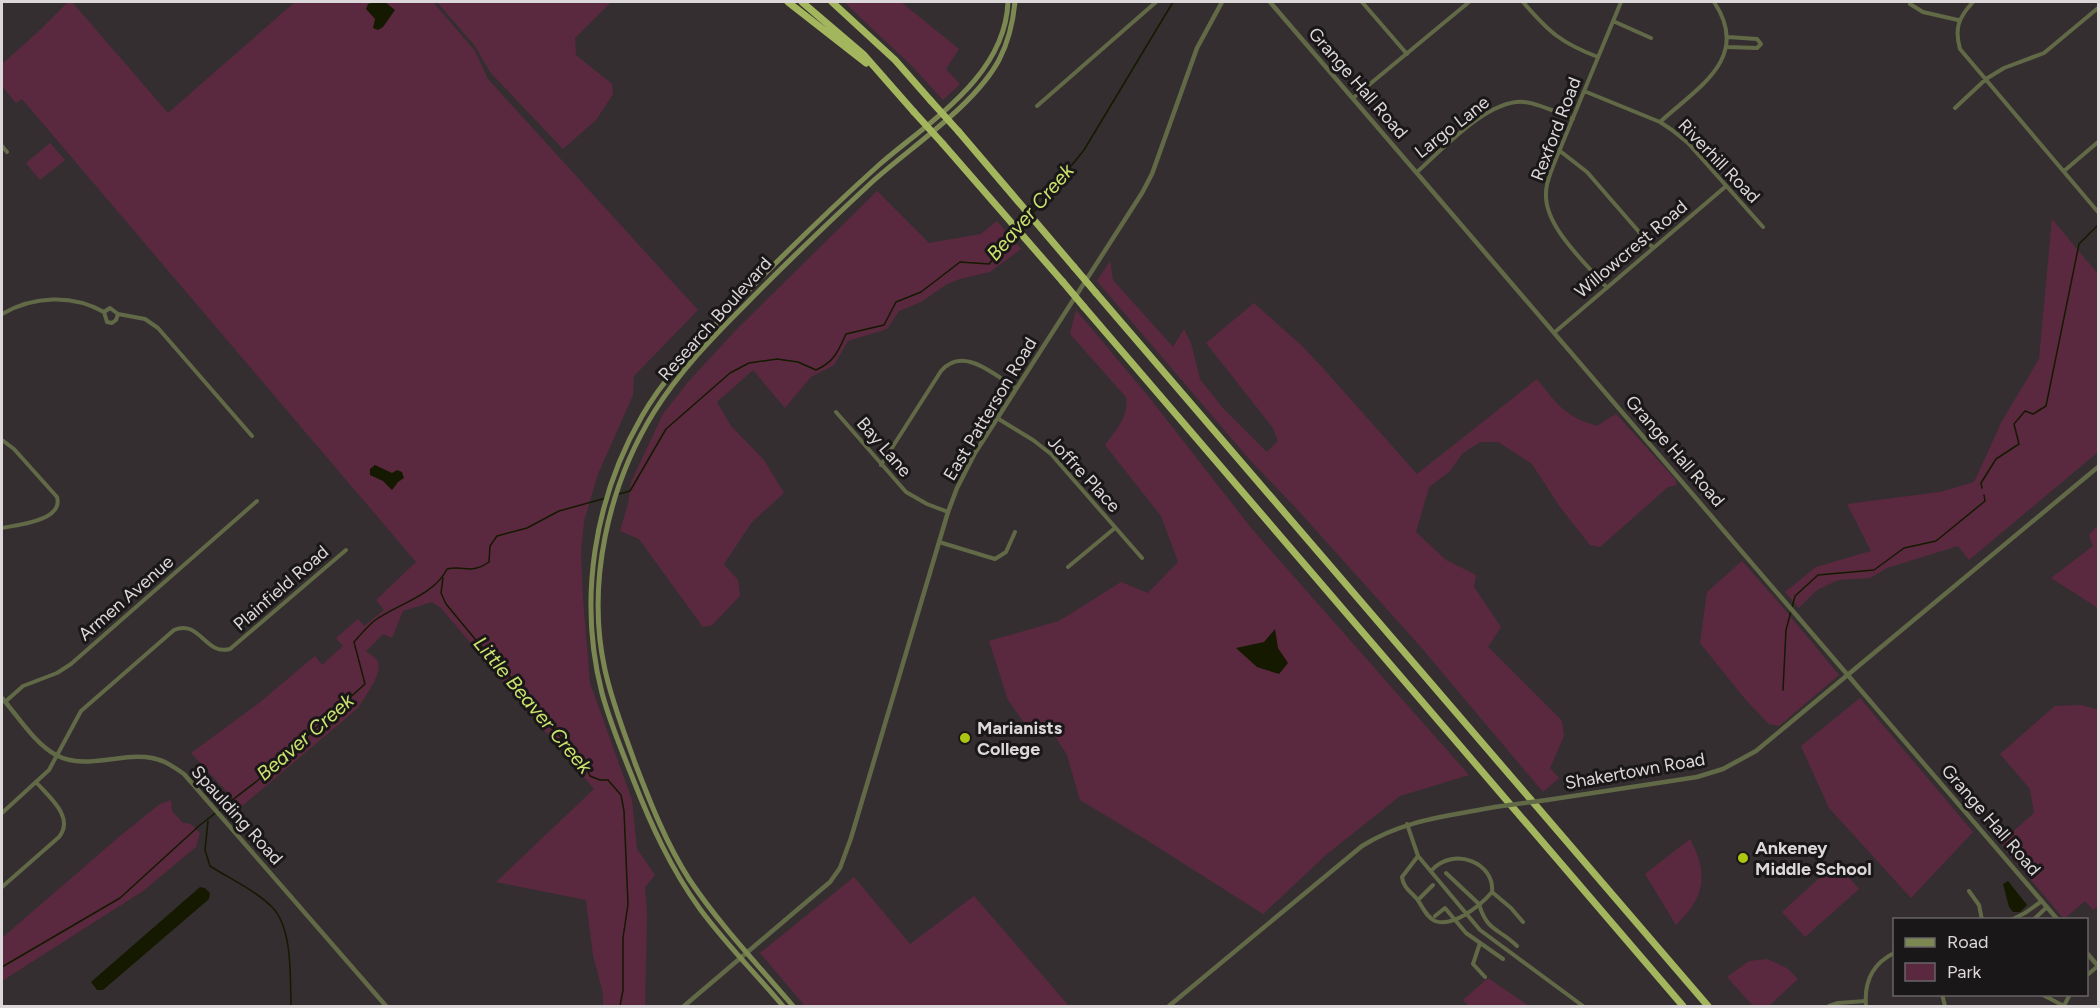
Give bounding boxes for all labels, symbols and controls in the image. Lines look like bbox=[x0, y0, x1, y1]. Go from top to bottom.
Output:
street label: Grange Hall Road bbox=[1304, 23, 1412, 143]
street label: Rexford Road bbox=[1526, 74, 1586, 184]
street label: Largo Lane bbox=[1410, 91, 1494, 163]
street label: Riverhill Road bbox=[1673, 114, 1765, 208]
water label: Beaver Creek bbox=[981, 158, 1079, 265]
street label: Willowcrest Road bbox=[1570, 196, 1692, 302]
street label: Research Boulevard bbox=[654, 253, 776, 385]
street label: East Patterson Road bbox=[939, 333, 1041, 485]
street label: Grange Hall Road bbox=[1621, 391, 1729, 511]
street label: Bay Lane bbox=[852, 412, 916, 482]
street label: Joffre Place bbox=[1043, 431, 1125, 517]
street label: Plainfield Road bbox=[229, 541, 333, 635]
street label: Armen Avenue bbox=[74, 551, 178, 645]
water label: Little Beaver Creek bbox=[469, 632, 598, 779]
water label: Beaver Creek bbox=[252, 688, 359, 786]
place label: Marianists College bbox=[977, 717, 1063, 760]
marker: Marianists College bbox=[958, 731, 972, 745]
street label: Shakertown Road bbox=[1563, 748, 1707, 794]
street label: Grange Hall Road bbox=[1937, 760, 2045, 880]
street label: Spaulding Road bbox=[187, 761, 287, 869]
place label: Ankeney Middle School bbox=[1755, 837, 1872, 880]
marker: Ankeney Middle School bbox=[1736, 851, 1750, 865]
legend bbox=[1893, 918, 2088, 996]
text: Road bbox=[1947, 931, 1988, 953]
text: Park bbox=[1947, 961, 1982, 983]

